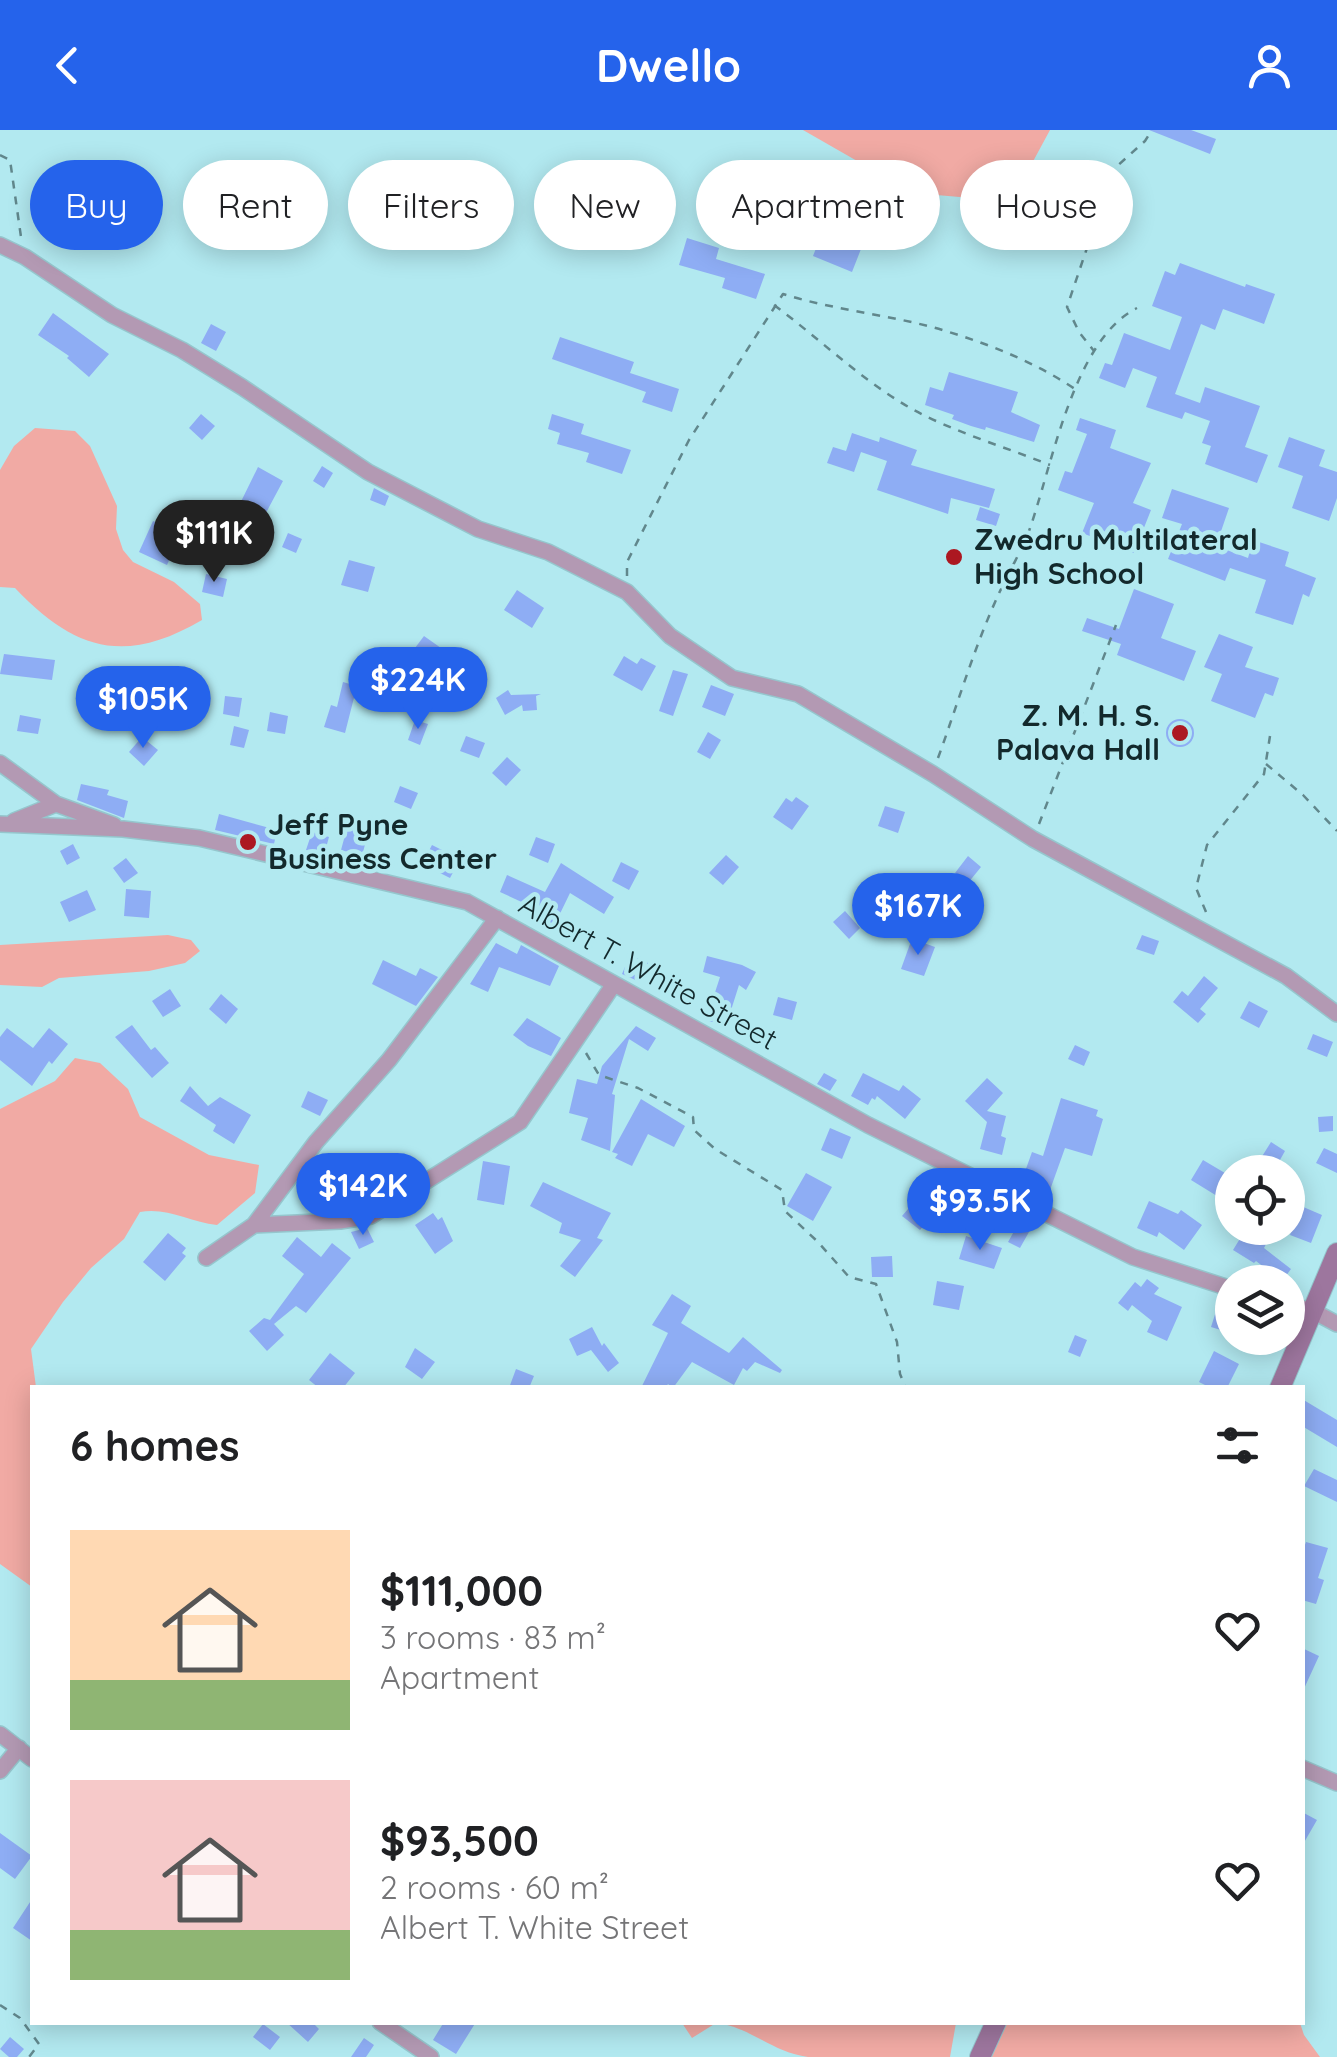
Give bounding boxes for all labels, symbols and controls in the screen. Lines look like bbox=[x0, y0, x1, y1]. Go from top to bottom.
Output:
text: Dwello bbox=[596, 37, 741, 93]
icon: back bbox=[40, 38, 95, 93]
icon: person bbox=[1242, 38, 1297, 93]
chip: Buy bbox=[30, 160, 163, 250]
chip: Rent bbox=[183, 160, 328, 250]
chip: Filters bbox=[348, 160, 514, 250]
chip: New bbox=[534, 160, 676, 250]
chip: Apartment bbox=[696, 160, 940, 250]
chip: House bbox=[960, 160, 1133, 250]
pin: $111K bbox=[144, 500, 284, 585]
text: $111K bbox=[175, 512, 253, 552]
place label: Zwedru Multilateral High School bbox=[974, 520, 1258, 592]
marker: Zwedru Multilateral High School bbox=[943, 546, 965, 568]
pin: $224K bbox=[348, 647, 488, 732]
text: $224K bbox=[370, 659, 466, 699]
pin: $105K bbox=[73, 666, 213, 751]
text: $105K bbox=[98, 678, 188, 718]
place label: Z. M. H. S. Palava Hall bbox=[996, 696, 1160, 768]
marker: Z. M. H. S. Palava Hall bbox=[1169, 722, 1191, 744]
place label: Jeff Pyne Business Center bbox=[268, 805, 497, 877]
marker: Jeff Pyne Business Center bbox=[237, 831, 259, 853]
pin: $167K bbox=[848, 873, 988, 958]
street label: Albert T. White Street bbox=[513, 884, 784, 1058]
text: $167K bbox=[874, 885, 962, 925]
pin: $142K bbox=[293, 1153, 433, 1238]
map controls bbox=[1215, 1155, 1305, 1355]
button: locate bbox=[1215, 1155, 1305, 1245]
text: $142K bbox=[318, 1165, 408, 1205]
pin: $93.5K bbox=[899, 1168, 1061, 1253]
text: $93.5K bbox=[929, 1180, 1031, 1220]
button: layers bbox=[1215, 1265, 1305, 1355]
icon: filters bbox=[1210, 1418, 1265, 1473]
text: 6 homes bbox=[70, 1419, 240, 1472]
text: $111,000 bbox=[380, 1564, 543, 1617]
icon: home bbox=[150, 1570, 270, 1690]
icon: heart bbox=[1210, 1603, 1265, 1658]
text: 3 rooms · 83 m² bbox=[380, 1617, 606, 1657]
text: Apartment bbox=[380, 1657, 539, 1697]
text: $93,500 bbox=[380, 1814, 539, 1867]
icon: home bbox=[150, 1820, 270, 1940]
icon: heart bbox=[1210, 1853, 1265, 1908]
text: 2 rooms · 60 m² bbox=[380, 1867, 609, 1907]
text: Albert T. White Street bbox=[380, 1907, 689, 1947]

